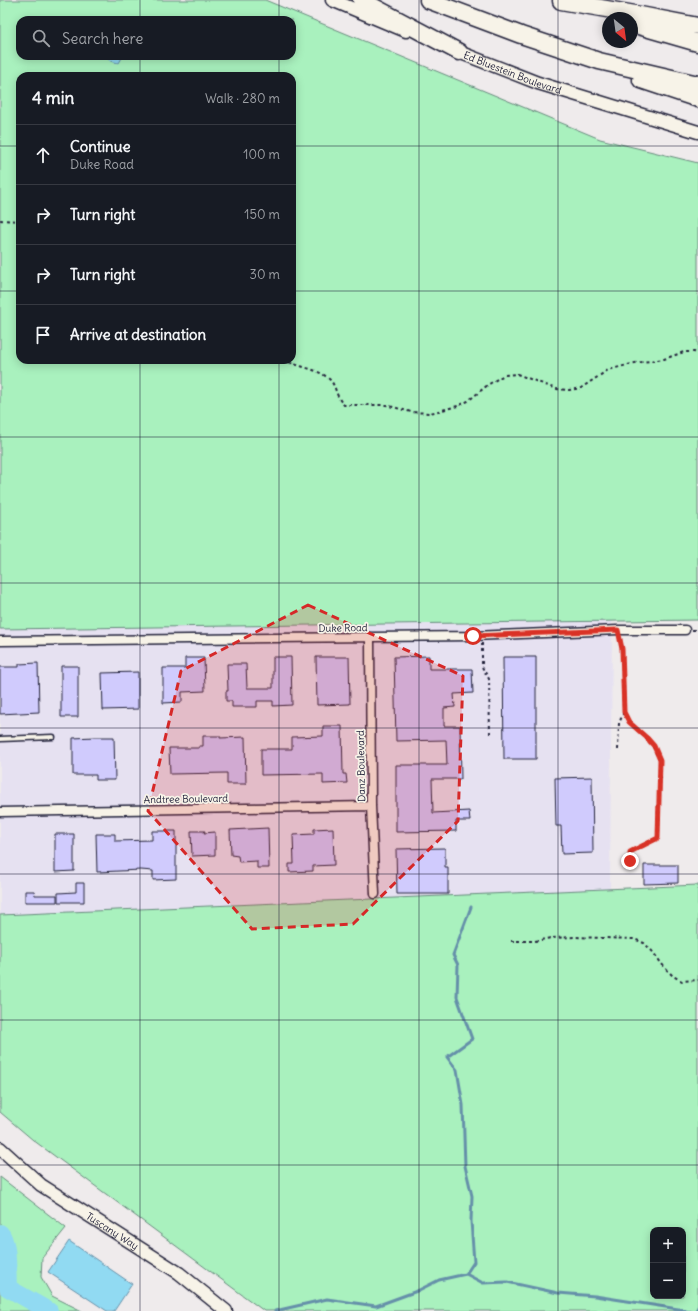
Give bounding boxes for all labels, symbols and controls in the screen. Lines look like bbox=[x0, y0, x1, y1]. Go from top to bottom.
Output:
north arrow bbox=[602, 12, 638, 48]
search box bbox=[16, 16, 296, 60]
icon: search bbox=[30, 27, 52, 49]
text: Search here bbox=[62, 29, 143, 48]
street label: Ed Bluestein Boulevard bbox=[462, 48, 563, 96]
text: 4 min bbox=[32, 87, 74, 109]
text: Walk · 280 m bbox=[205, 90, 280, 107]
text: Continue bbox=[70, 137, 131, 156]
icon: ahead bbox=[32, 144, 54, 166]
text: 100 m bbox=[243, 146, 280, 163]
text: Duke Road bbox=[70, 156, 134, 173]
icon: right bbox=[32, 204, 54, 226]
text: Turn right bbox=[70, 205, 135, 224]
text: 150 m bbox=[244, 206, 280, 223]
icon: right bbox=[32, 264, 54, 286]
text: Turn right bbox=[70, 265, 135, 284]
text: 30 m bbox=[250, 266, 280, 283]
icon: arrive bbox=[32, 324, 54, 346]
text: Arrive at destination bbox=[70, 325, 206, 344]
street label: Duke Road bbox=[318, 621, 368, 635]
route start bbox=[464, 627, 482, 645]
street label: Danz Boulevard bbox=[354, 730, 368, 802]
street label: Andtree Boulevard bbox=[144, 792, 228, 806]
route end bbox=[621, 852, 639, 870]
street label: Tuscany Way bbox=[84, 1209, 141, 1252]
map controls bbox=[650, 1227, 686, 1299]
button: + bbox=[650, 1227, 686, 1263]
button: − bbox=[650, 1263, 686, 1299]

